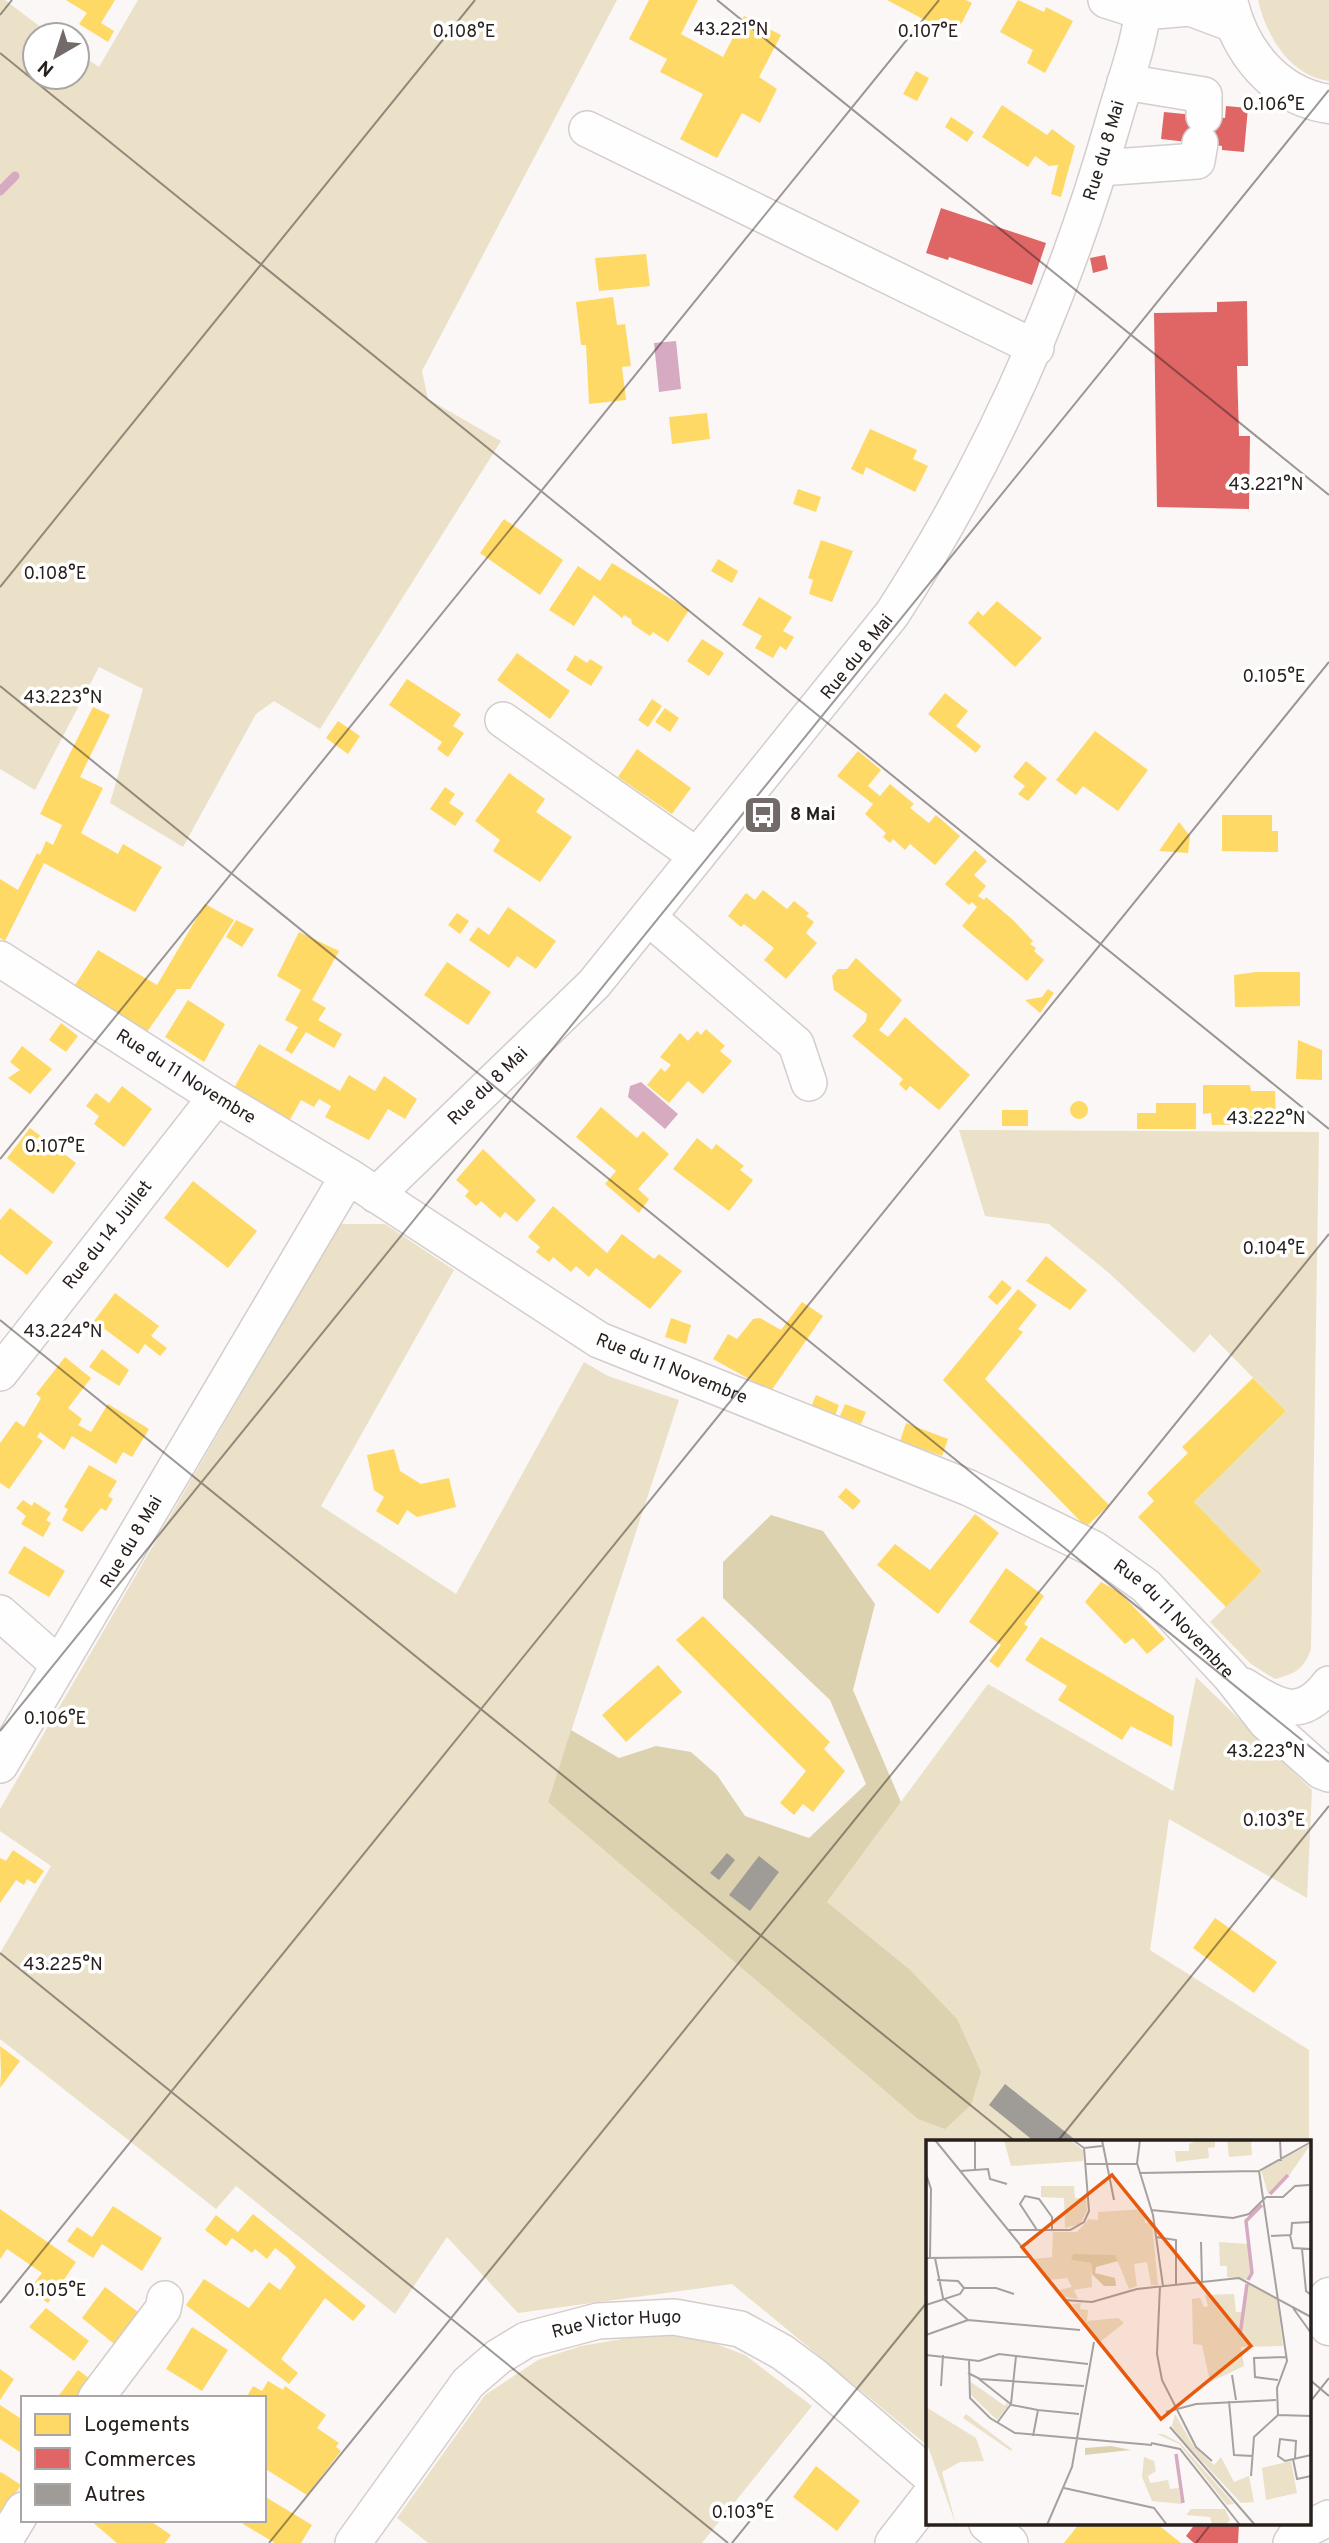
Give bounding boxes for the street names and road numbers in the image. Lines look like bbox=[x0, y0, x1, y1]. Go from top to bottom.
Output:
street label: Rue du 8 Mai bbox=[1078, 98, 1130, 204]
street label: Rue du 8 Mai bbox=[816, 610, 899, 705]
street label: Rue du 11 Novembre bbox=[111, 1024, 260, 1130]
street label: Rue du 8 Mai bbox=[443, 1042, 533, 1131]
street label: Rue du 14 Juillet bbox=[58, 1176, 158, 1294]
street label: Rue du 11 Novembre bbox=[592, 1328, 751, 1410]
street label: Rue du 8 Mai bbox=[96, 1492, 168, 1592]
street label: Rue du 11 Novembre bbox=[1108, 1555, 1238, 1684]
street label: Rue Victor Hugo bbox=[549, 2305, 683, 2344]

